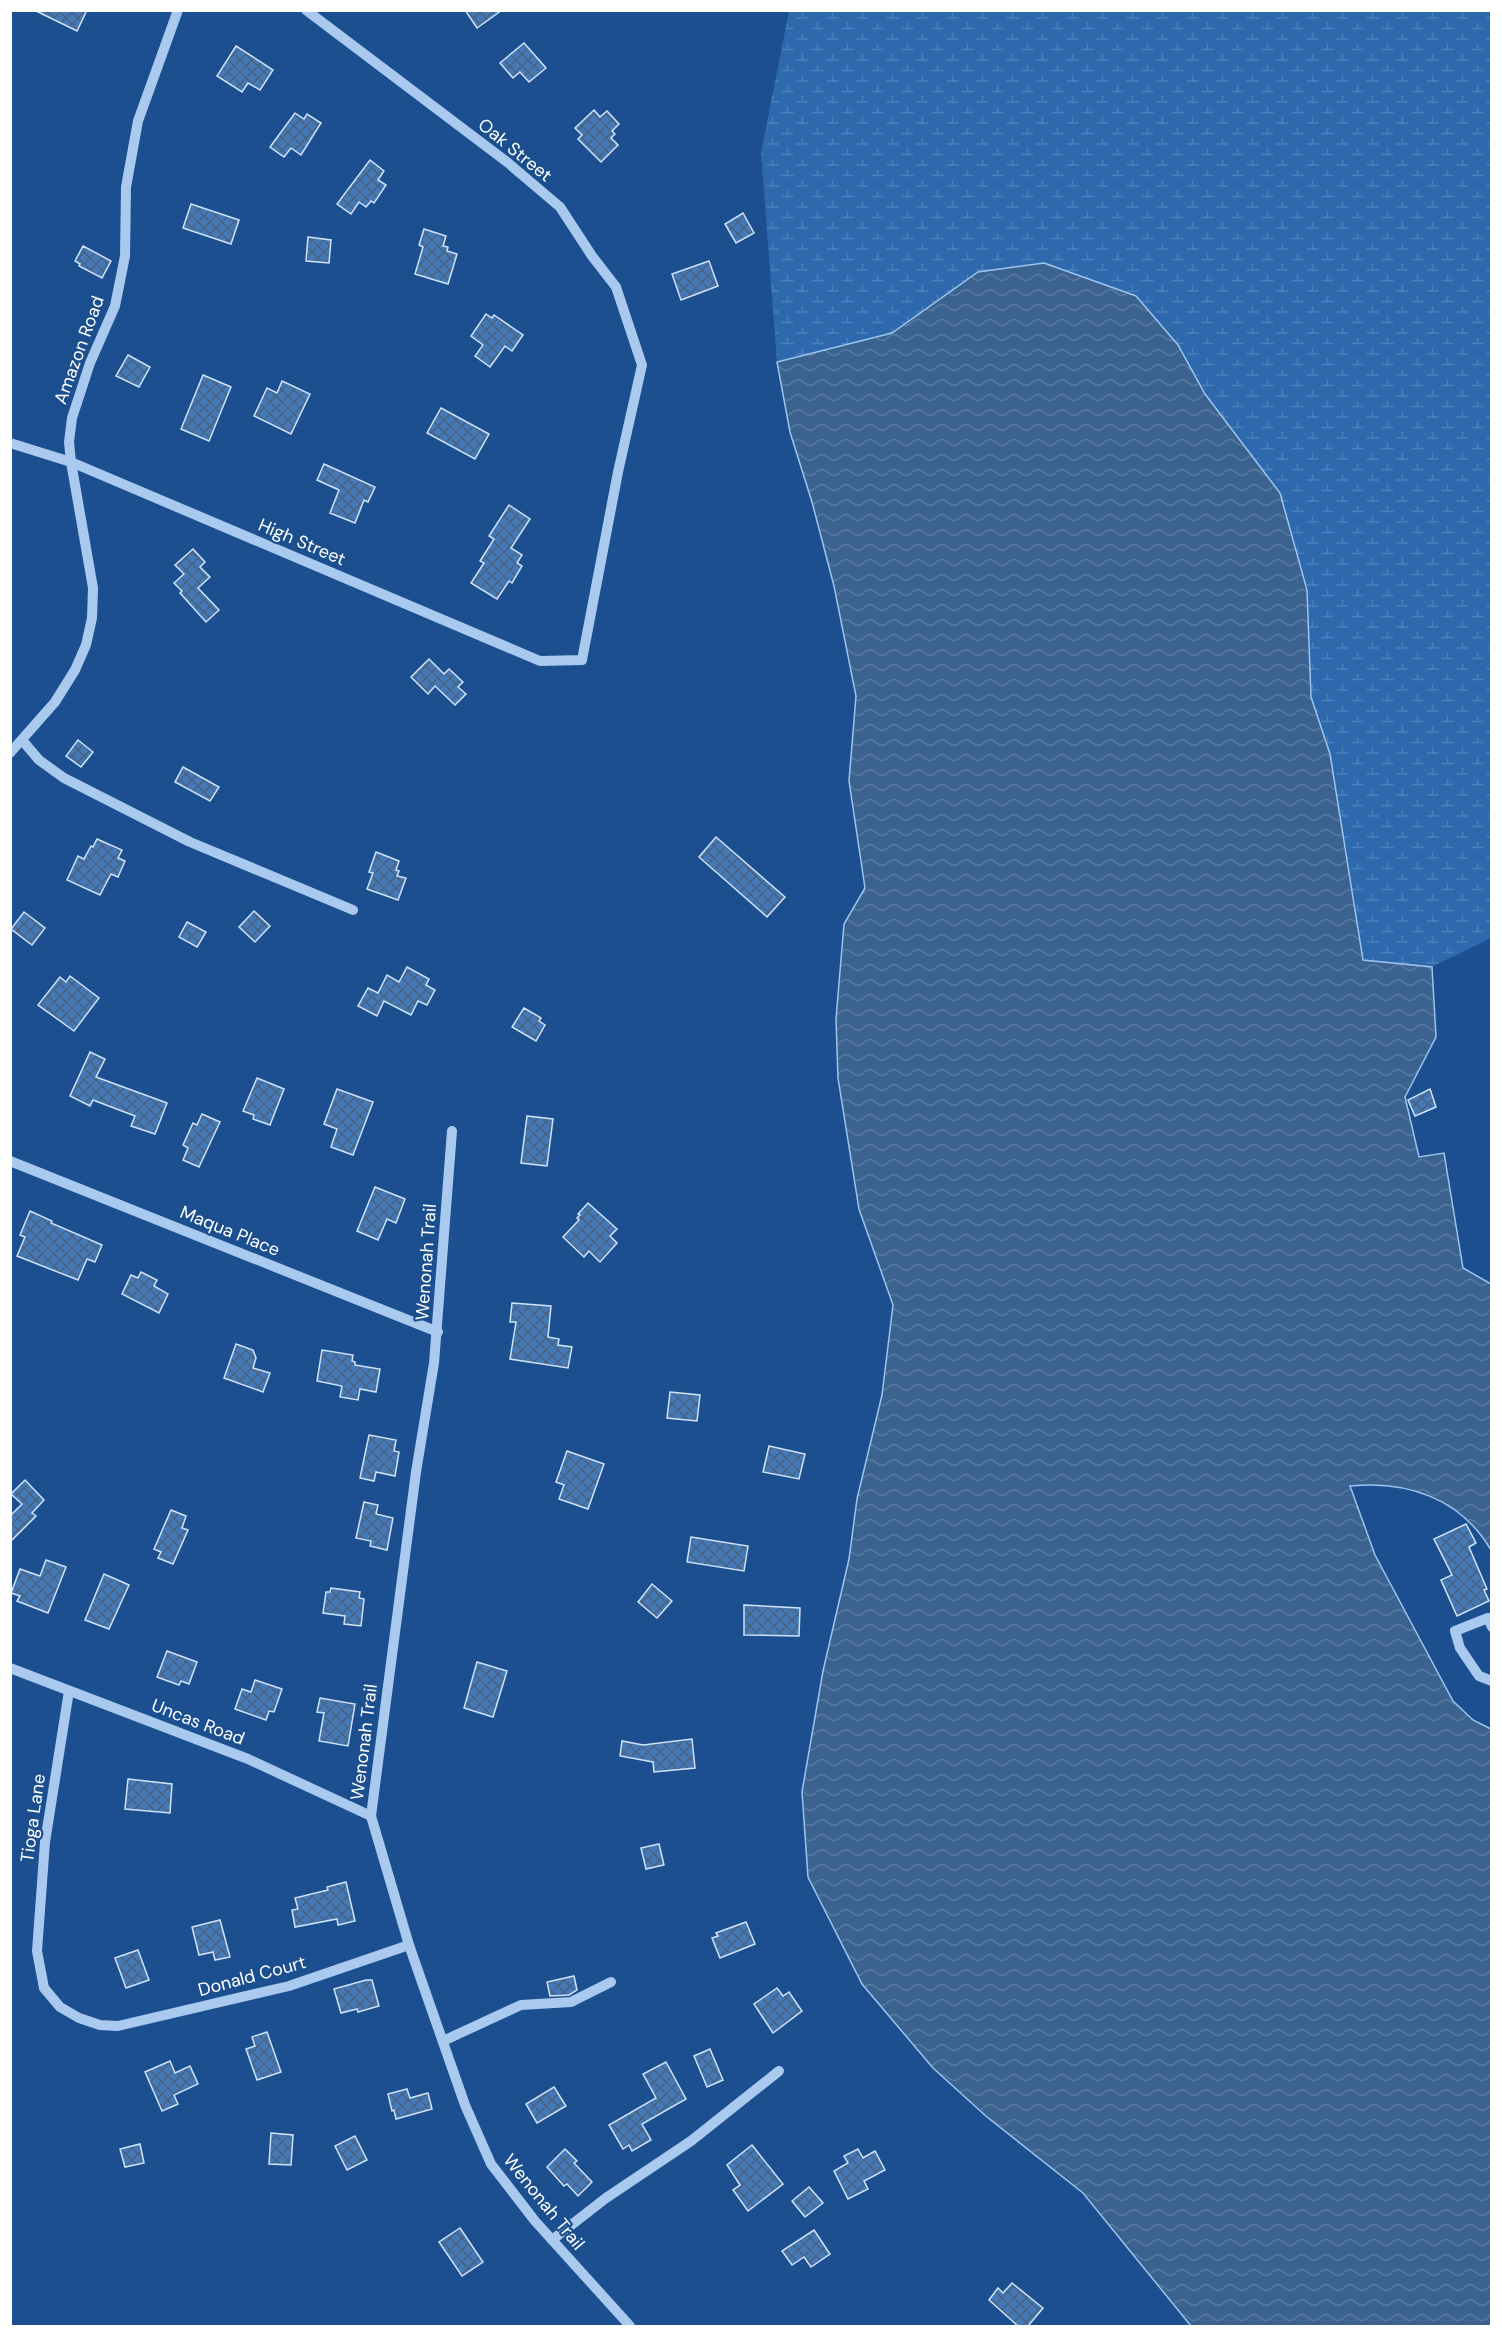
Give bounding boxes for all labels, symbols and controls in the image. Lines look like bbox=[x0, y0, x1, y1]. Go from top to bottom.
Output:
street label: Oak Street bbox=[473, 113, 557, 187]
street label: Amazon Road bbox=[48, 292, 110, 408]
street label: High Street bbox=[255, 513, 349, 571]
street label: Maqua Place bbox=[176, 1200, 284, 1262]
street label: Wenonah Trail bbox=[410, 1203, 442, 1321]
street label: Wenonah Trail bbox=[345, 1683, 383, 1801]
street label: Uncas Road bbox=[148, 1693, 248, 1751]
street label: Tioga Lane bbox=[15, 1772, 51, 1864]
street label: Donald Court bbox=[195, 1950, 309, 2002]
street label: Wenonah Trail bbox=[498, 2149, 590, 2255]

